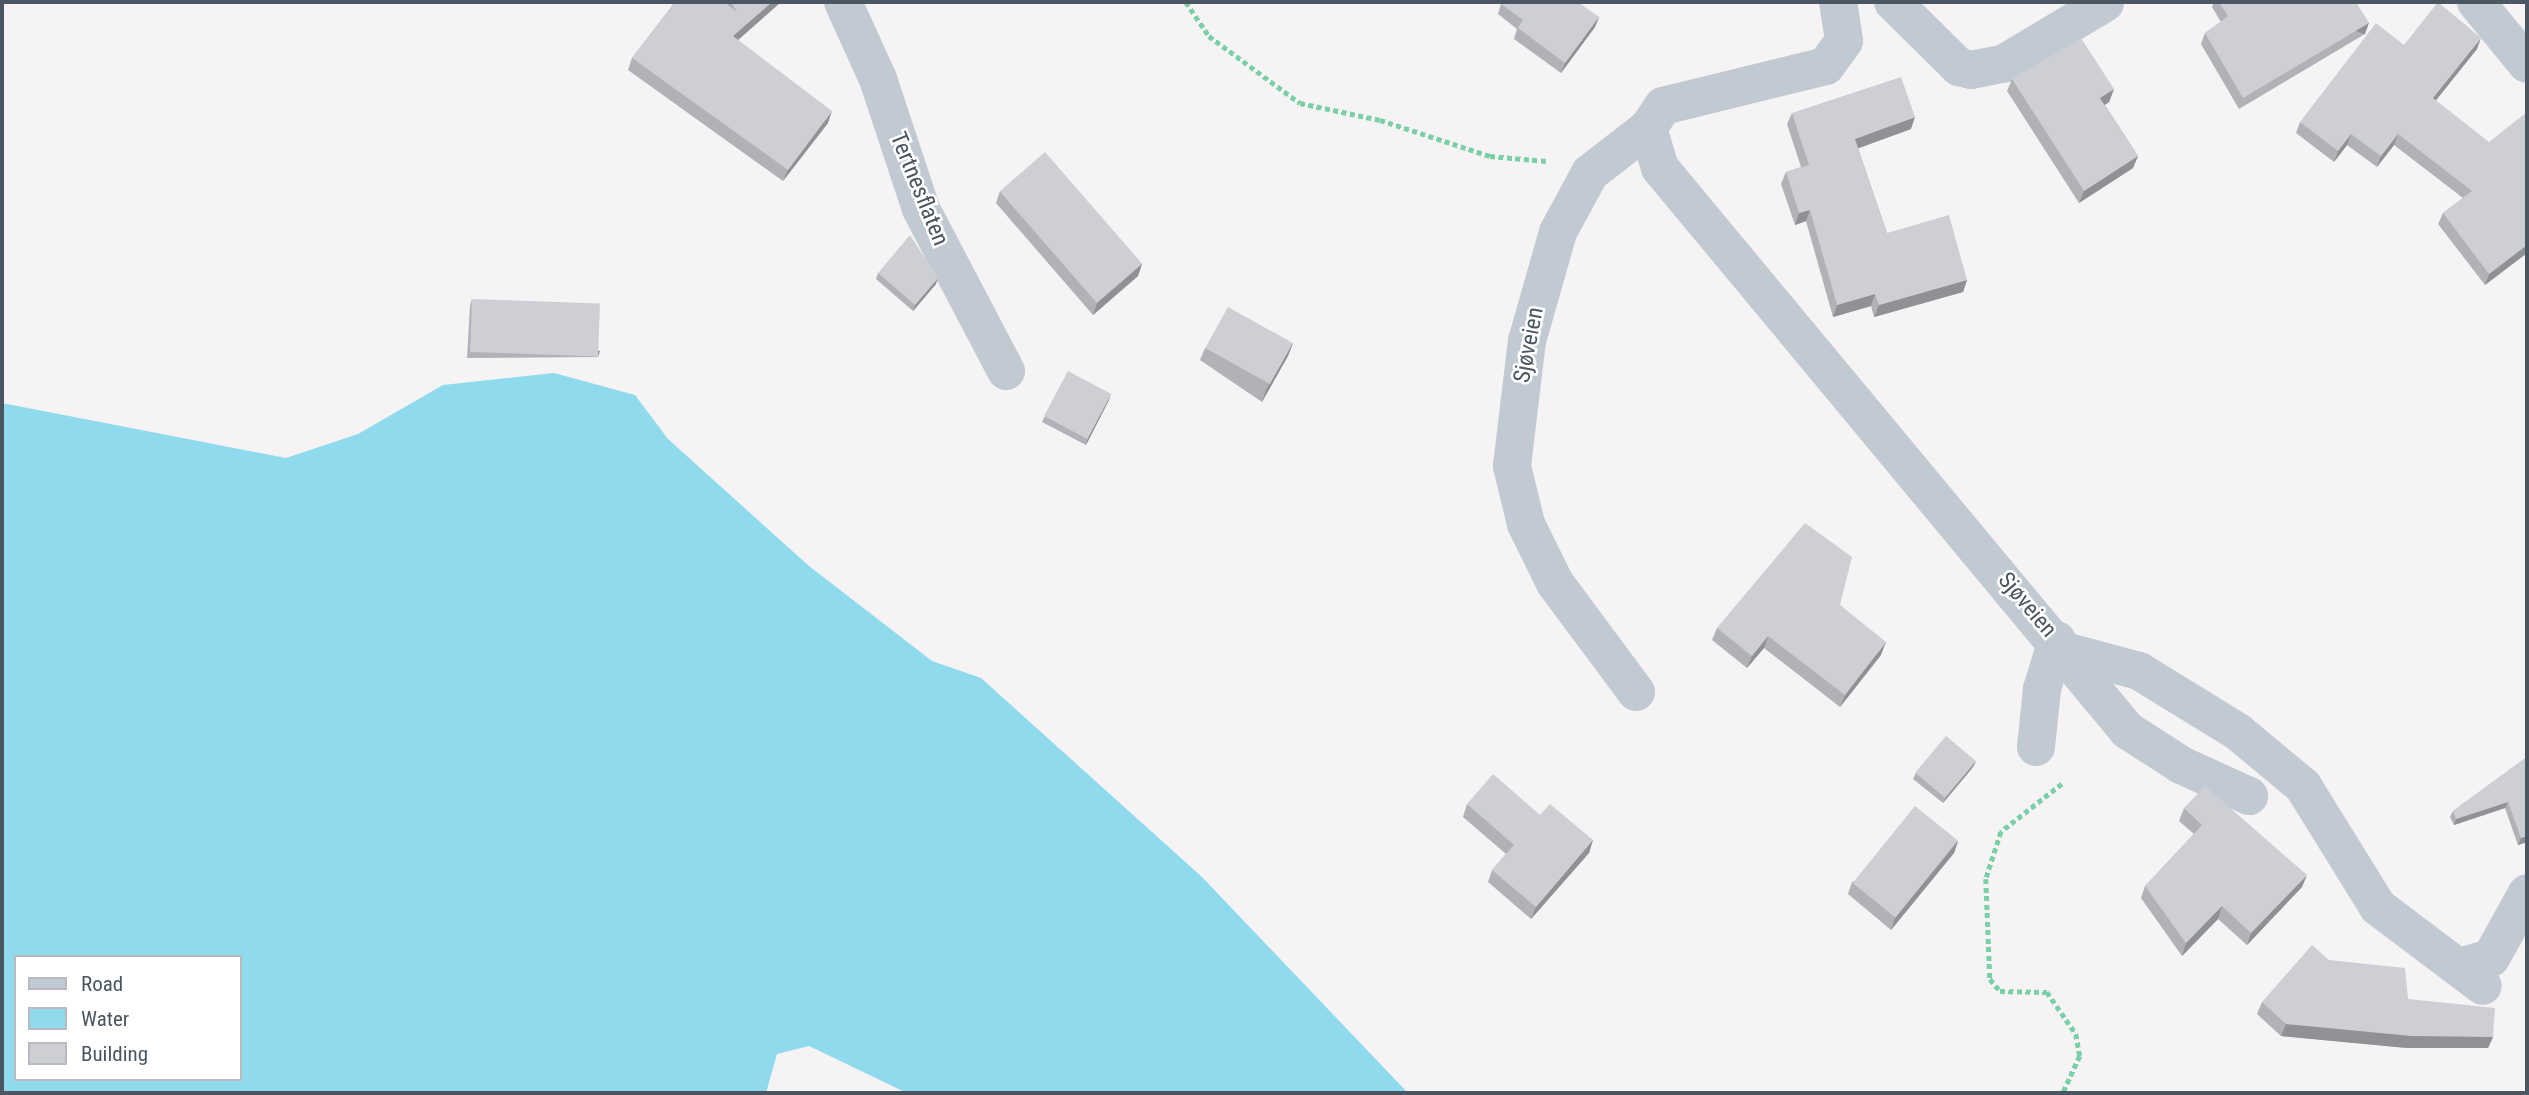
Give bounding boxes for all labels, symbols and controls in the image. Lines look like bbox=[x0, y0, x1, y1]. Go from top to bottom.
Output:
street label: Tertnesflaten bbox=[884, 128, 954, 250]
street label: Sjøveien bbox=[1508, 305, 1550, 385]
street label: Sjøveien bbox=[1992, 567, 2062, 643]
legend bbox=[14, 955, 242, 1081]
text: Road bbox=[81, 972, 123, 996]
text: Water bbox=[81, 1007, 129, 1031]
text: Building bbox=[81, 1042, 148, 1066]

